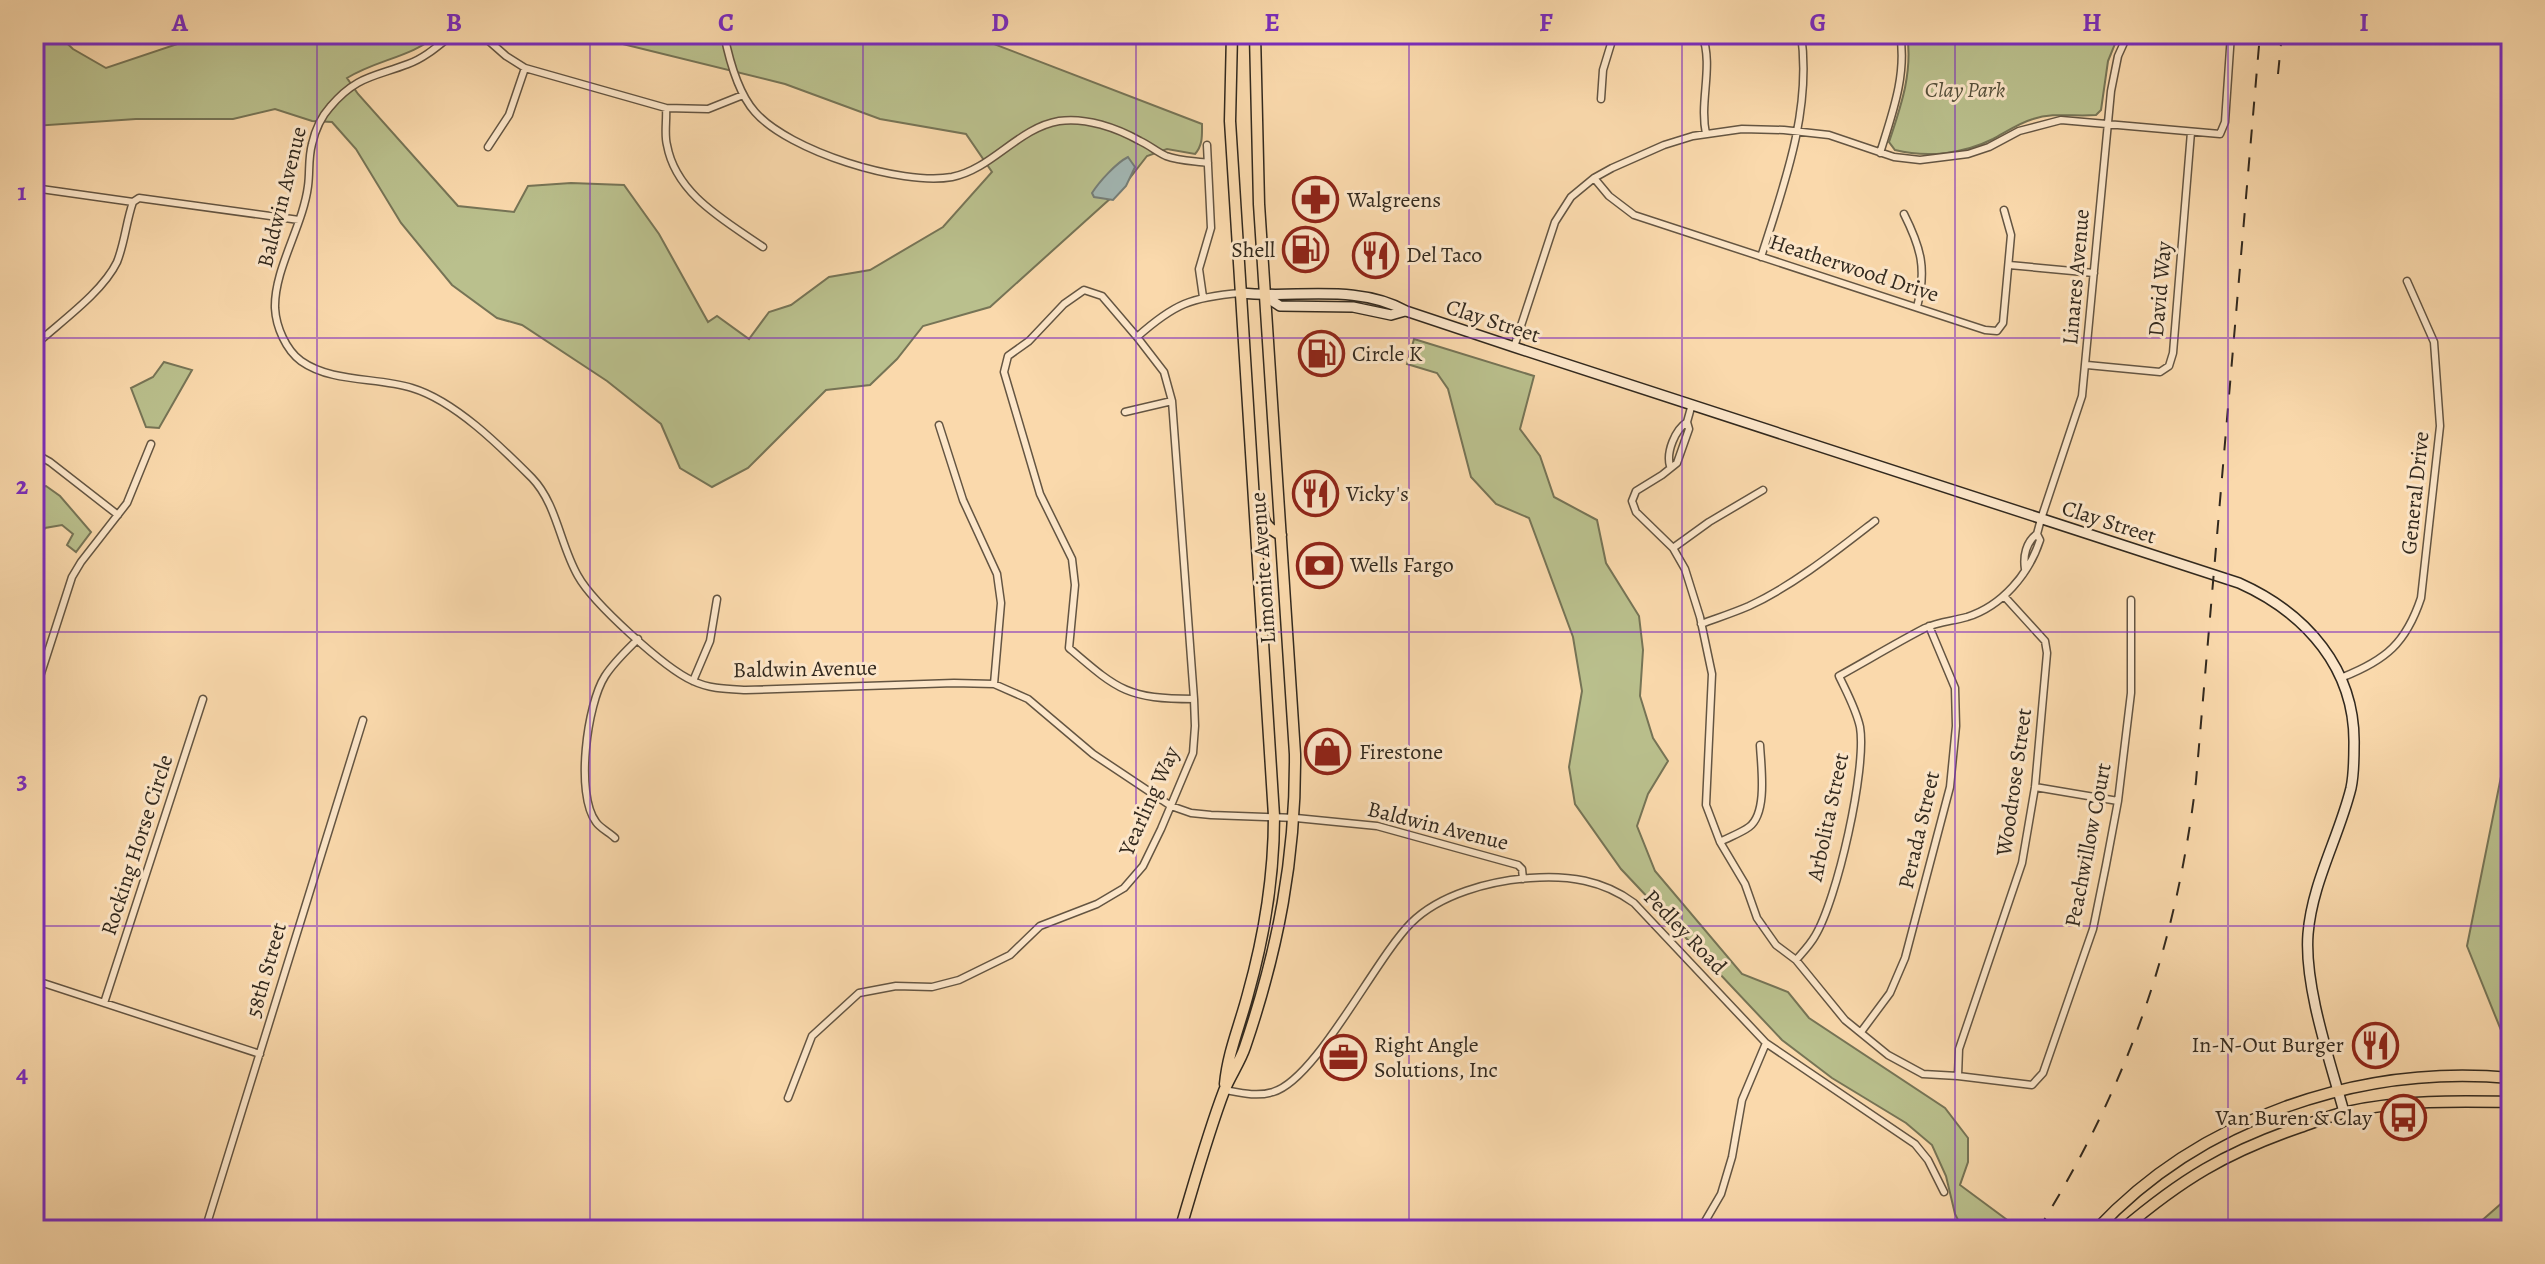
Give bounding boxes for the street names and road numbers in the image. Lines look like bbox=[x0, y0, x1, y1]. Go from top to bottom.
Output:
street label: Baldwin Avenue bbox=[250, 123, 314, 271]
street label: Linares Avenue bbox=[2055, 208, 2097, 346]
street label: Heatherwood Drive bbox=[1765, 226, 1943, 310]
street label: David Way bbox=[2141, 240, 2179, 338]
street label: Clay Street bbox=[1442, 292, 1544, 350]
street label: General Drive bbox=[2394, 430, 2436, 556]
street label: Limonite Avenue bbox=[1243, 491, 1283, 645]
street label: Clay Street bbox=[2058, 493, 2160, 551]
street label: Baldwin Avenue bbox=[733, 653, 877, 685]
street label: Woodrose Street bbox=[1989, 706, 2039, 859]
street label: Yearling Way bbox=[1111, 741, 1187, 861]
street label: Arbolita Street bbox=[1800, 750, 1856, 885]
street label: Rocking Horse Circle bbox=[94, 751, 180, 939]
street label: Peachwillow Court bbox=[2057, 760, 2119, 930]
street label: Perada Street bbox=[1891, 768, 1947, 892]
street label: Baldwin Avenue bbox=[1364, 794, 1512, 858]
street label: Pedley Road bbox=[1637, 883, 1733, 981]
street label: 58th Street bbox=[238, 919, 294, 1021]

